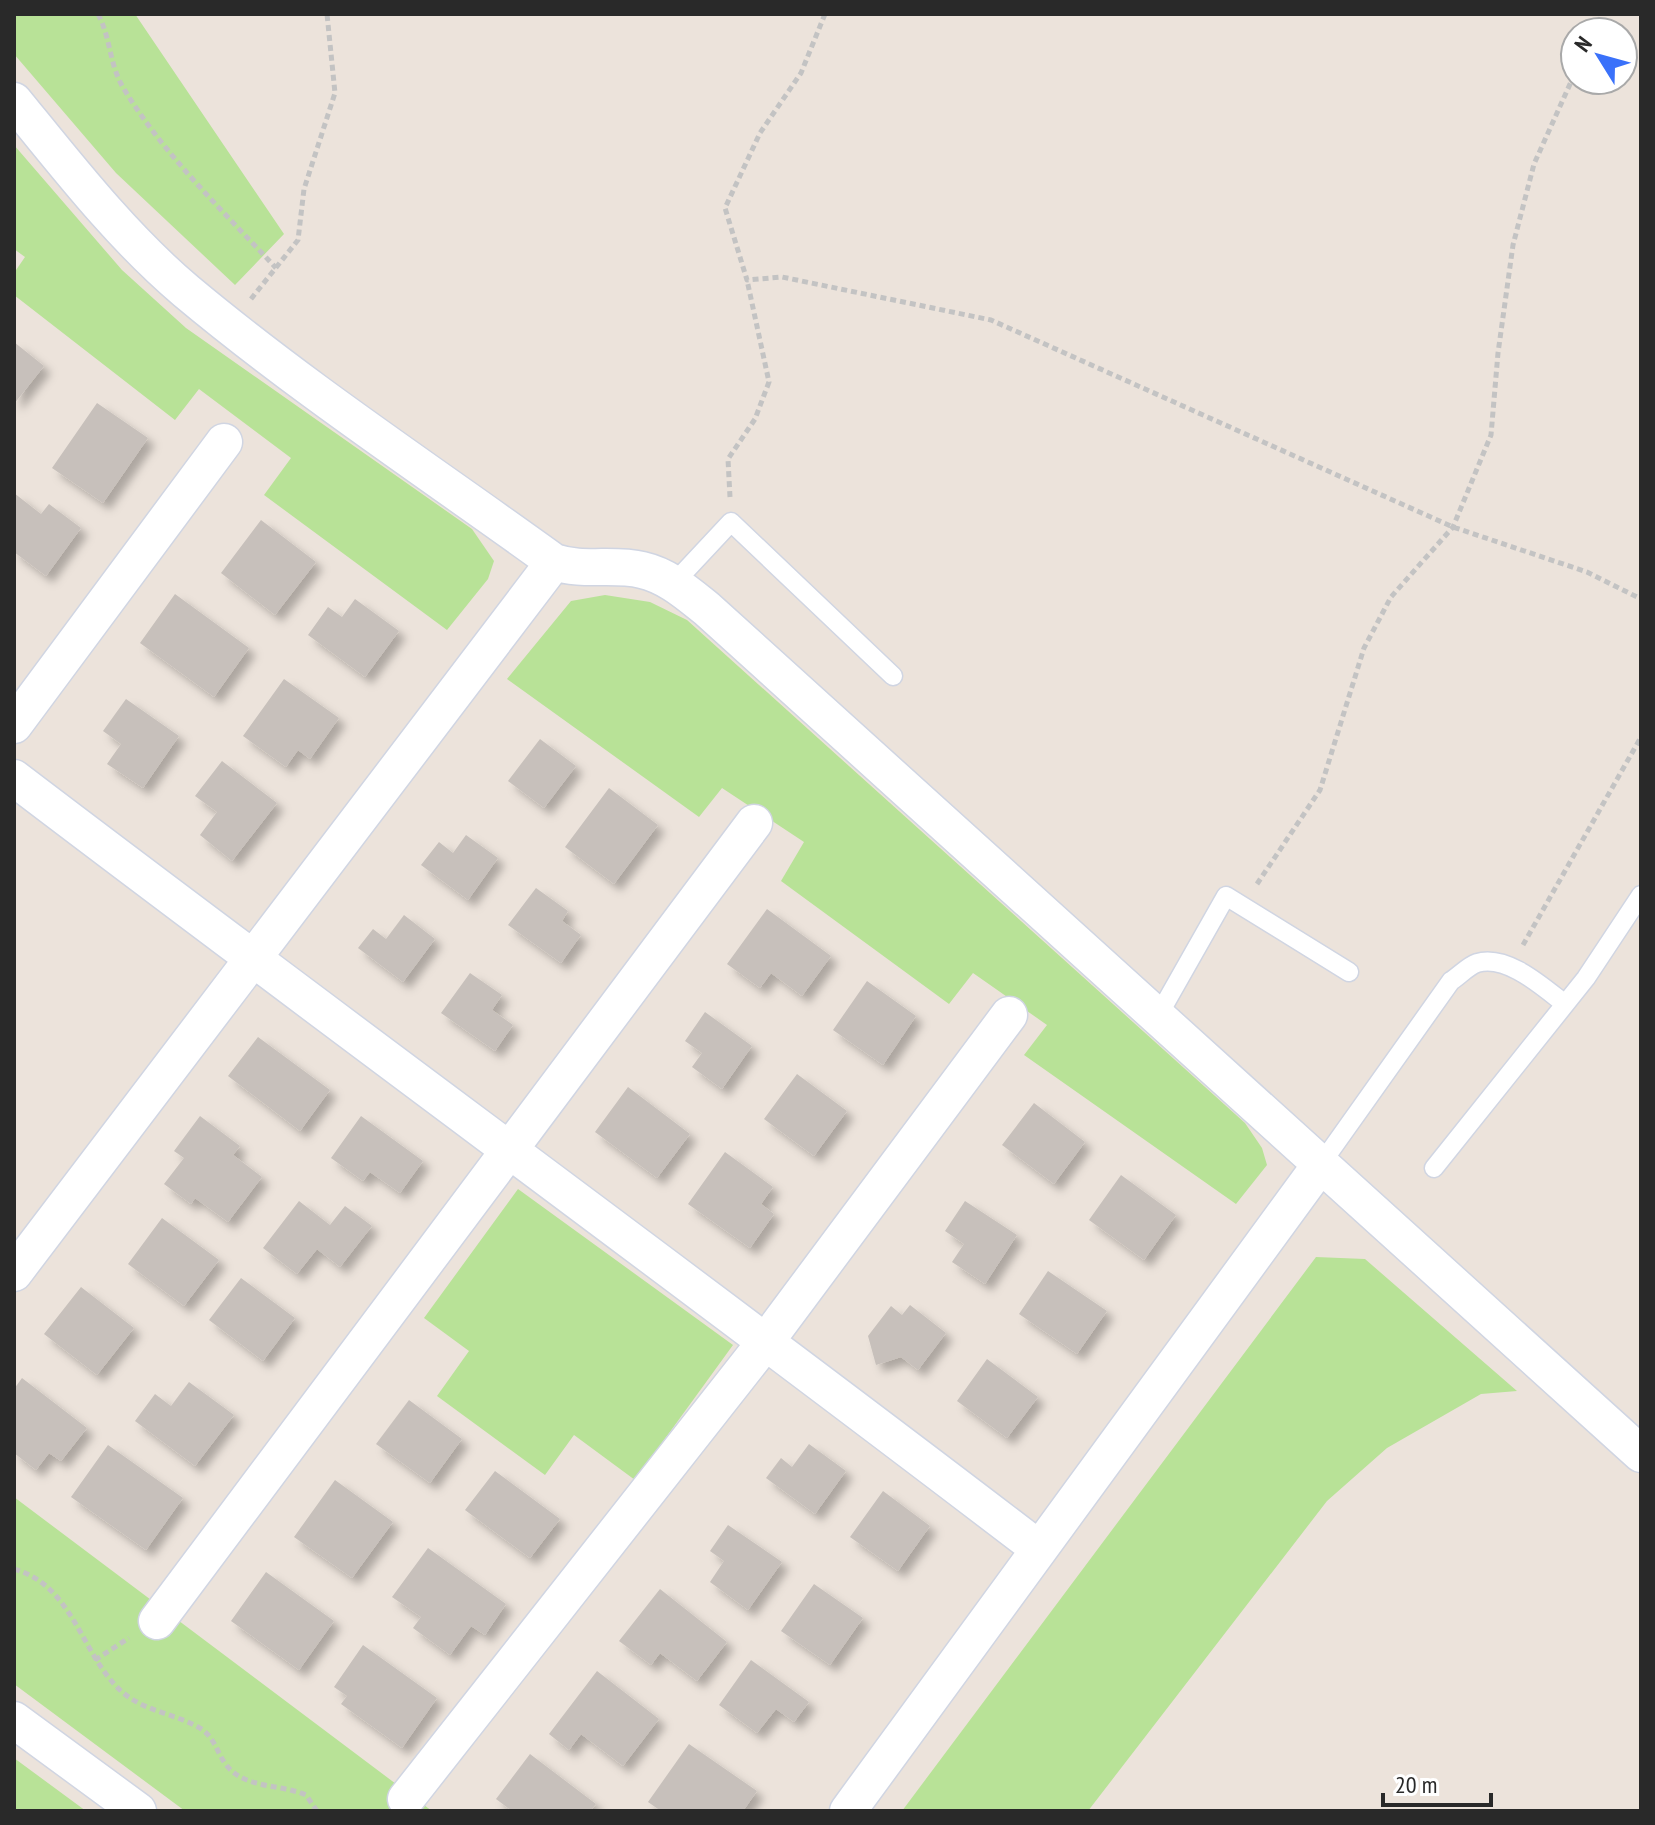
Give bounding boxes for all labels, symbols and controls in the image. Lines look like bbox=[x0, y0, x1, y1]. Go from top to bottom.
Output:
north arrow bbox=[1559, 16, 1639, 96]
text: N bbox=[1568, 31, 1598, 57]
scale bar bbox=[1383, 1757, 1491, 1807]
text: 20 m bbox=[1395, 1769, 1437, 1800]

